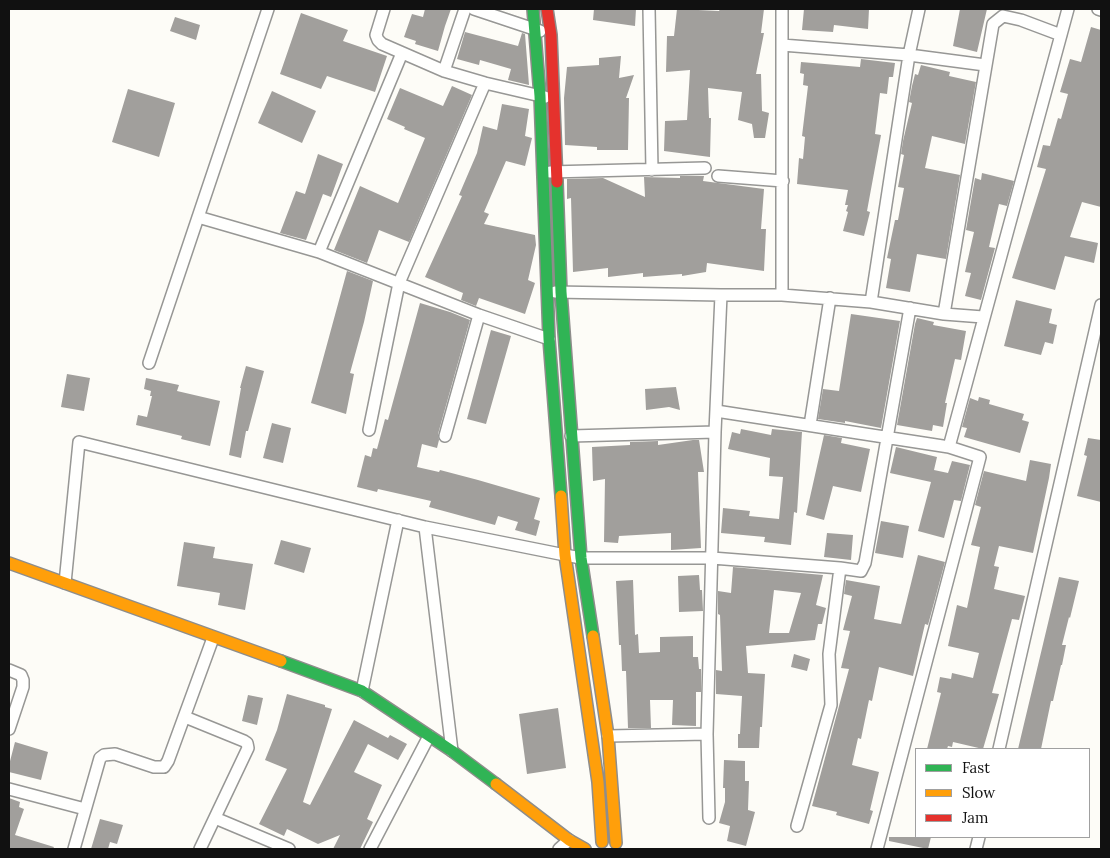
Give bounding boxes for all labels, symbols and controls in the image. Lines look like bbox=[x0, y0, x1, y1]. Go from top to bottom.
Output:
legend bbox=[915, 748, 1090, 838]
text: Fast bbox=[962, 758, 990, 777]
text: Slow bbox=[962, 783, 995, 802]
text: Jam bbox=[962, 808, 989, 827]

